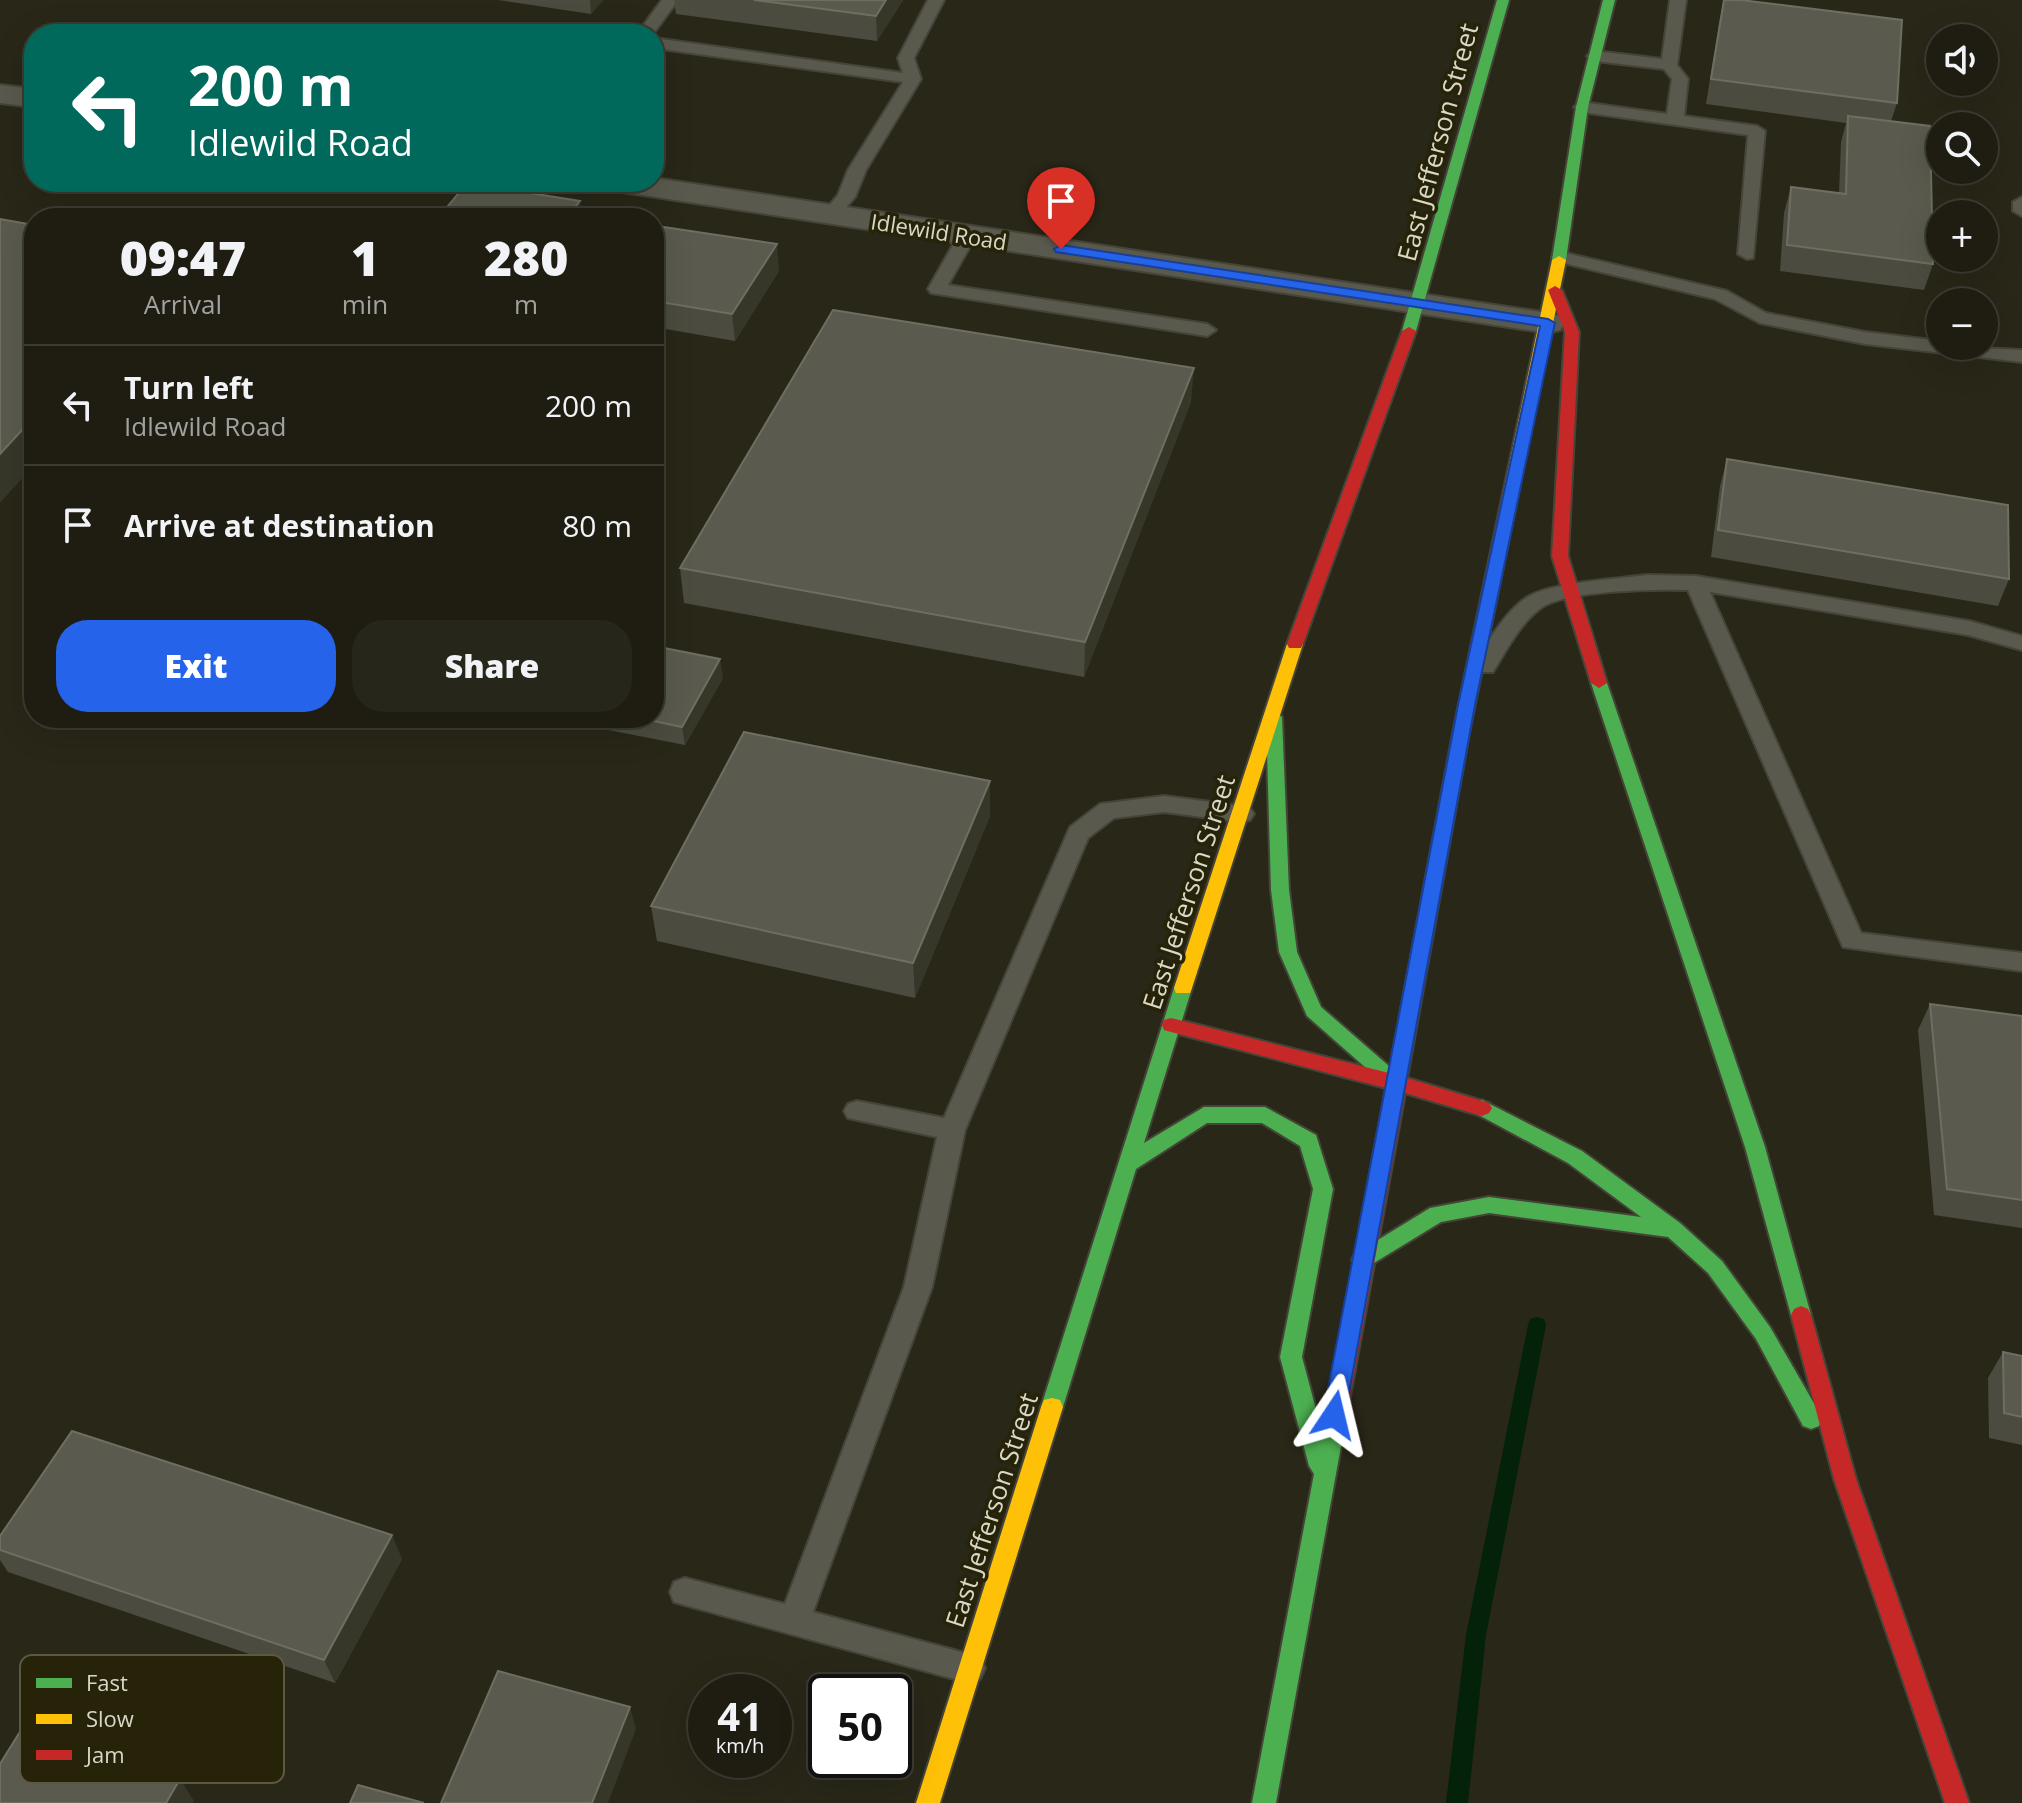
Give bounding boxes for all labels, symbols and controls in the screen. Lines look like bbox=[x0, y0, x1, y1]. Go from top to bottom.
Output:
street label: East Jefferson Street bbox=[1388, 19, 1486, 265]
map controls bbox=[1926, 24, 1998, 360]
button: sound bbox=[1926, 24, 1998, 96]
text: 200 m bbox=[188, 46, 354, 122]
icon: left bbox=[56, 56, 160, 160]
button: search bbox=[1926, 112, 1998, 184]
text: Idlewild Road bbox=[188, 118, 413, 167]
pin bbox=[1027, 167, 1095, 249]
icon: arrive bbox=[1039, 179, 1083, 223]
button: + bbox=[1926, 200, 1998, 272]
street label: Idlewild Road bbox=[869, 205, 1009, 257]
text: 09:47 bbox=[120, 225, 246, 290]
text: 1 bbox=[351, 225, 379, 290]
text: 280 bbox=[484, 225, 568, 290]
text: Arrival bbox=[144, 286, 222, 322]
text: min bbox=[342, 286, 388, 322]
text: m bbox=[514, 286, 538, 322]
button: − bbox=[1926, 288, 1998, 360]
text: Turn left bbox=[124, 367, 254, 408]
icon: left bbox=[56, 383, 100, 427]
text: 200 m bbox=[545, 385, 632, 426]
text: Idlewild Road bbox=[124, 408, 286, 444]
icon: arrive bbox=[56, 503, 100, 547]
text: Arrive at destination bbox=[124, 505, 435, 546]
text: 80 m bbox=[562, 505, 632, 546]
button: Exit bbox=[56, 620, 336, 712]
button: Share bbox=[352, 620, 632, 712]
street label: East Jefferson Street bbox=[1133, 770, 1243, 1014]
position arrow bbox=[1292, 1373, 1376, 1457]
street label: East Jefferson Street bbox=[936, 1388, 1046, 1632]
legend bbox=[20, 1655, 284, 1783]
text: Fast bbox=[86, 1667, 128, 1697]
speed limit sign: 50 bbox=[808, 1674, 912, 1778]
text: 41 bbox=[717, 1688, 763, 1743]
text: Slow bbox=[86, 1703, 134, 1733]
text: km/h bbox=[716, 1732, 764, 1759]
text: Jam bbox=[84, 1739, 125, 1769]

